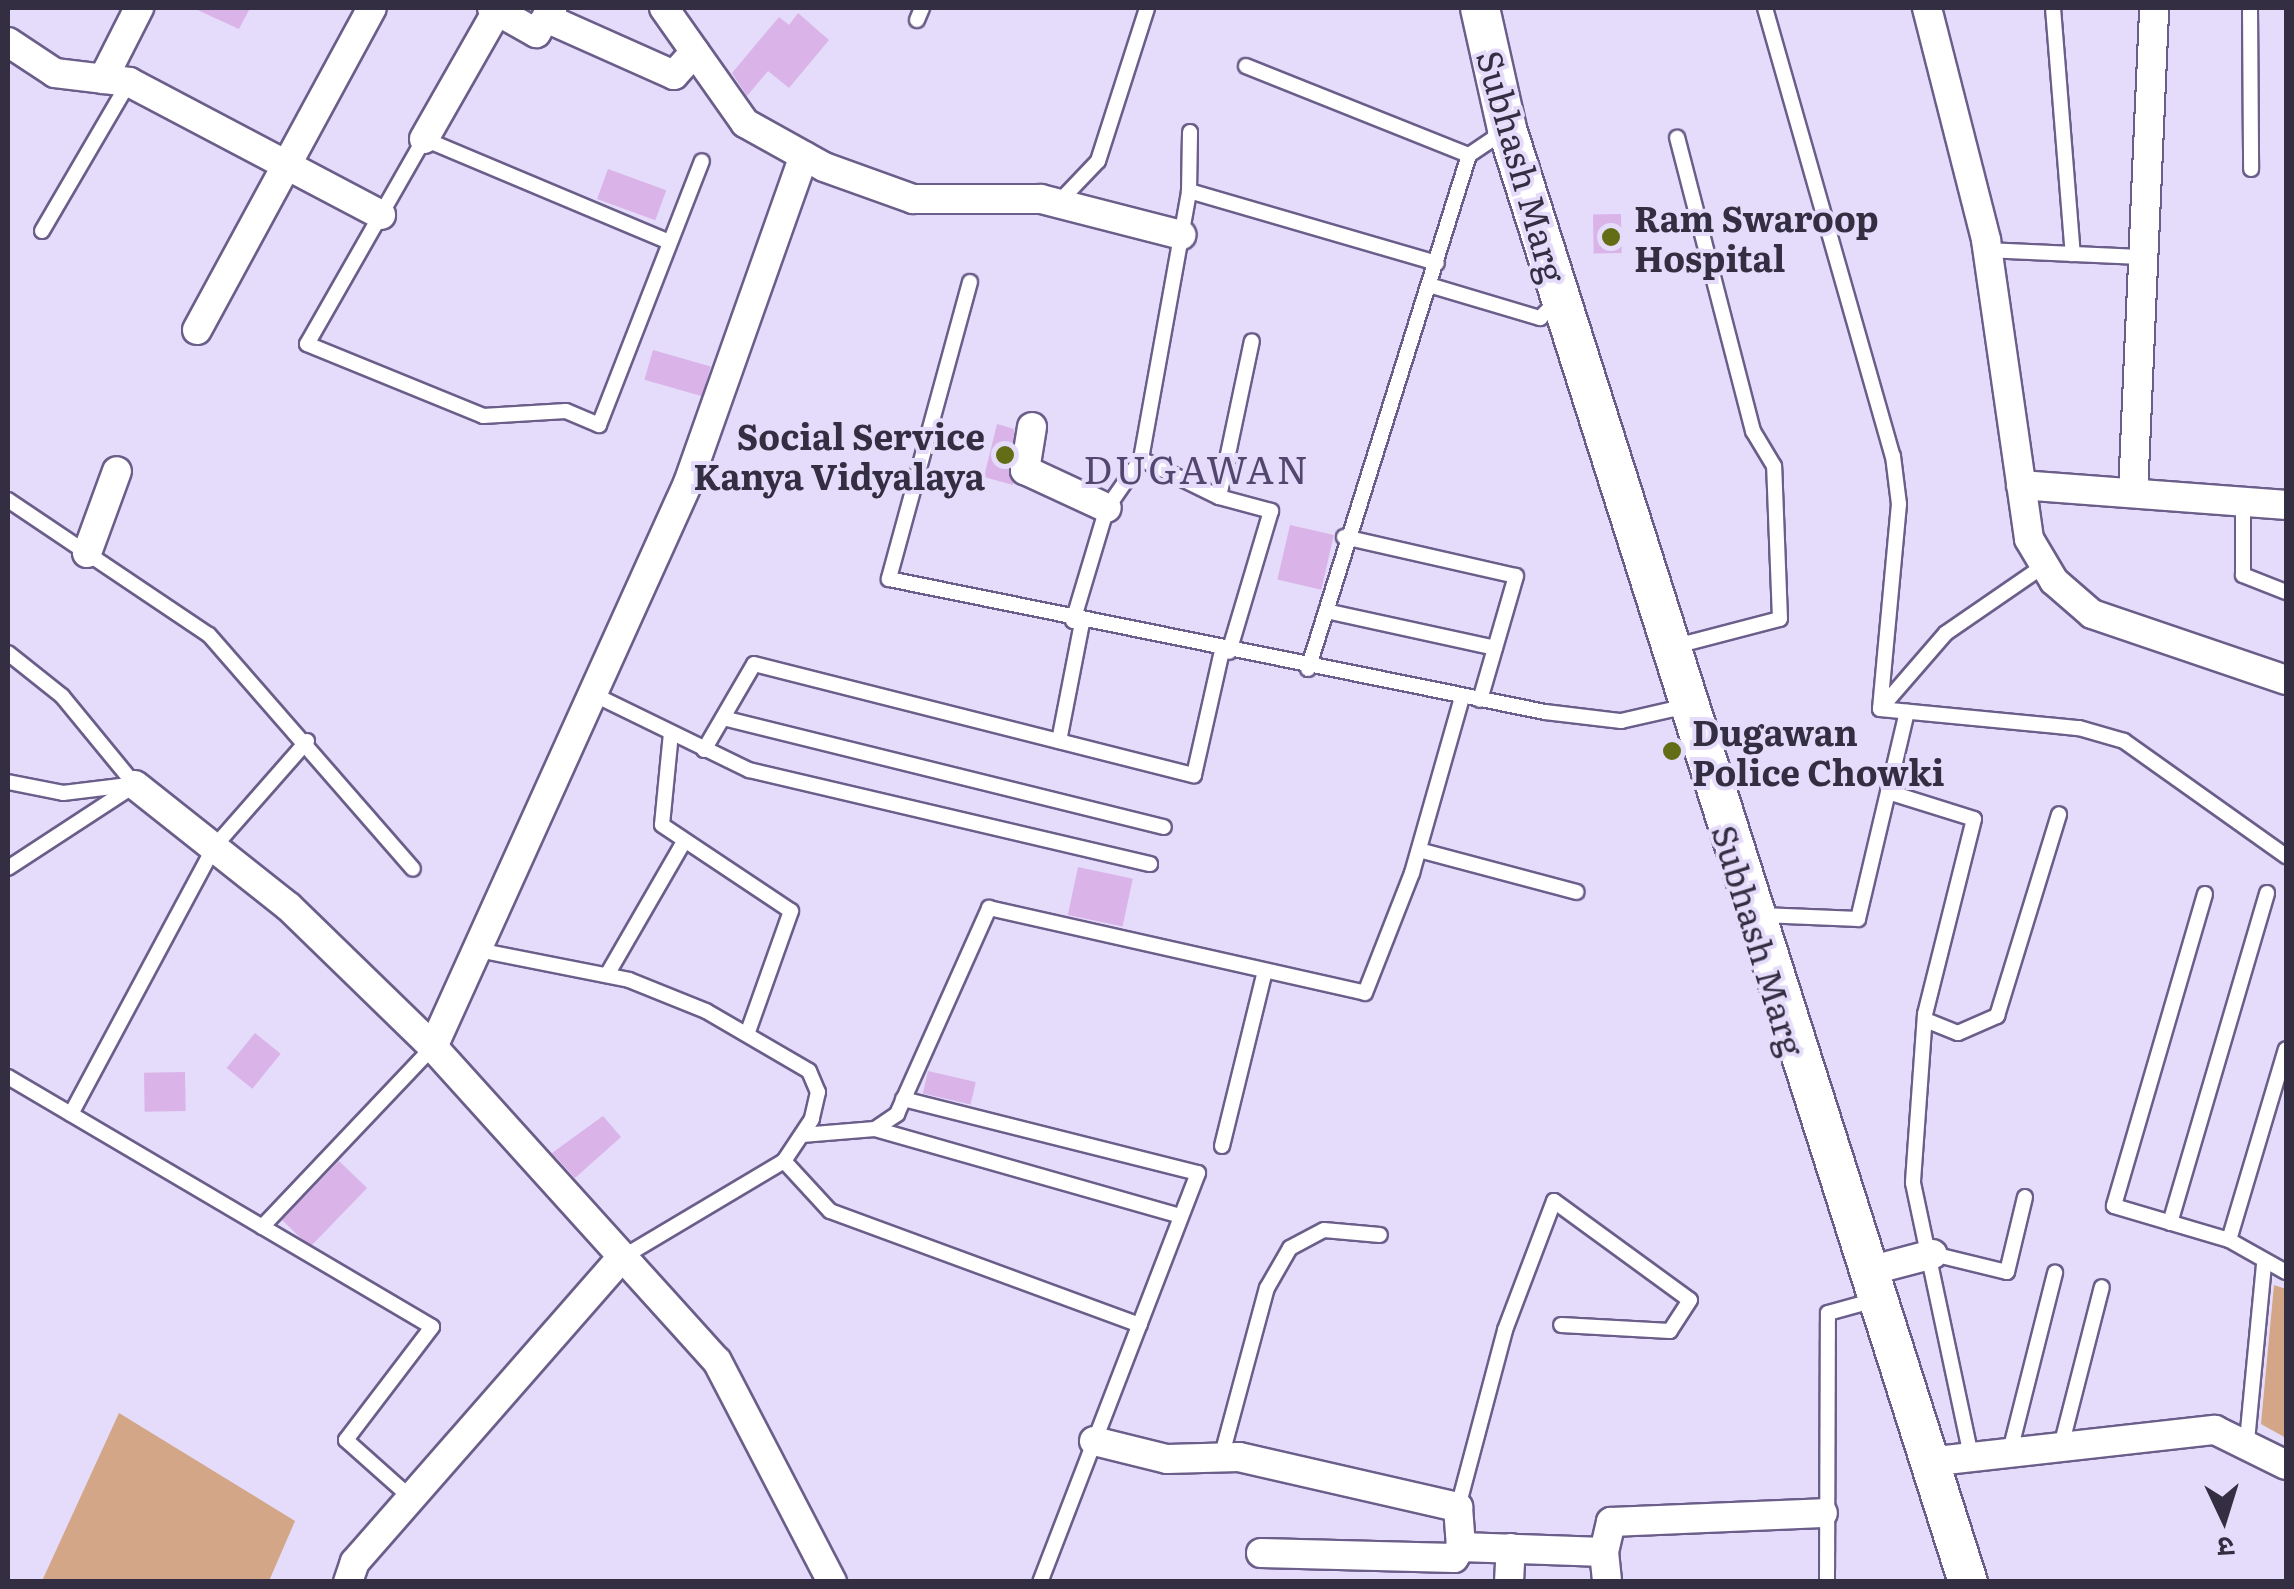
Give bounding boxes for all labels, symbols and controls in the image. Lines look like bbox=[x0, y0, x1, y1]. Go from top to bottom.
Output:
street label: Subhash Marg bbox=[1470, 45, 1576, 287]
place label: Ram Swaroop Hospital bbox=[1634, 196, 1878, 278]
marker: Ram Swaroop Hospital bbox=[1598, 224, 1624, 250]
place label: Social Service Kanya Vidyalaya bbox=[693, 414, 985, 496]
marker: Social Service Kanya Vidyalaya bbox=[994, 444, 1016, 466]
district label: DUGAWAN bbox=[1083, 445, 1311, 491]
place label: Dugawan Police Chowki bbox=[1692, 710, 1945, 792]
marker: Dugawan Police Chowki bbox=[1661, 740, 1683, 762]
street label: Subhash Marg bbox=[1705, 819, 1815, 1061]
north arrow bbox=[2174, 1469, 2274, 1569]
text: उ bbox=[2216, 1527, 2236, 1570]

